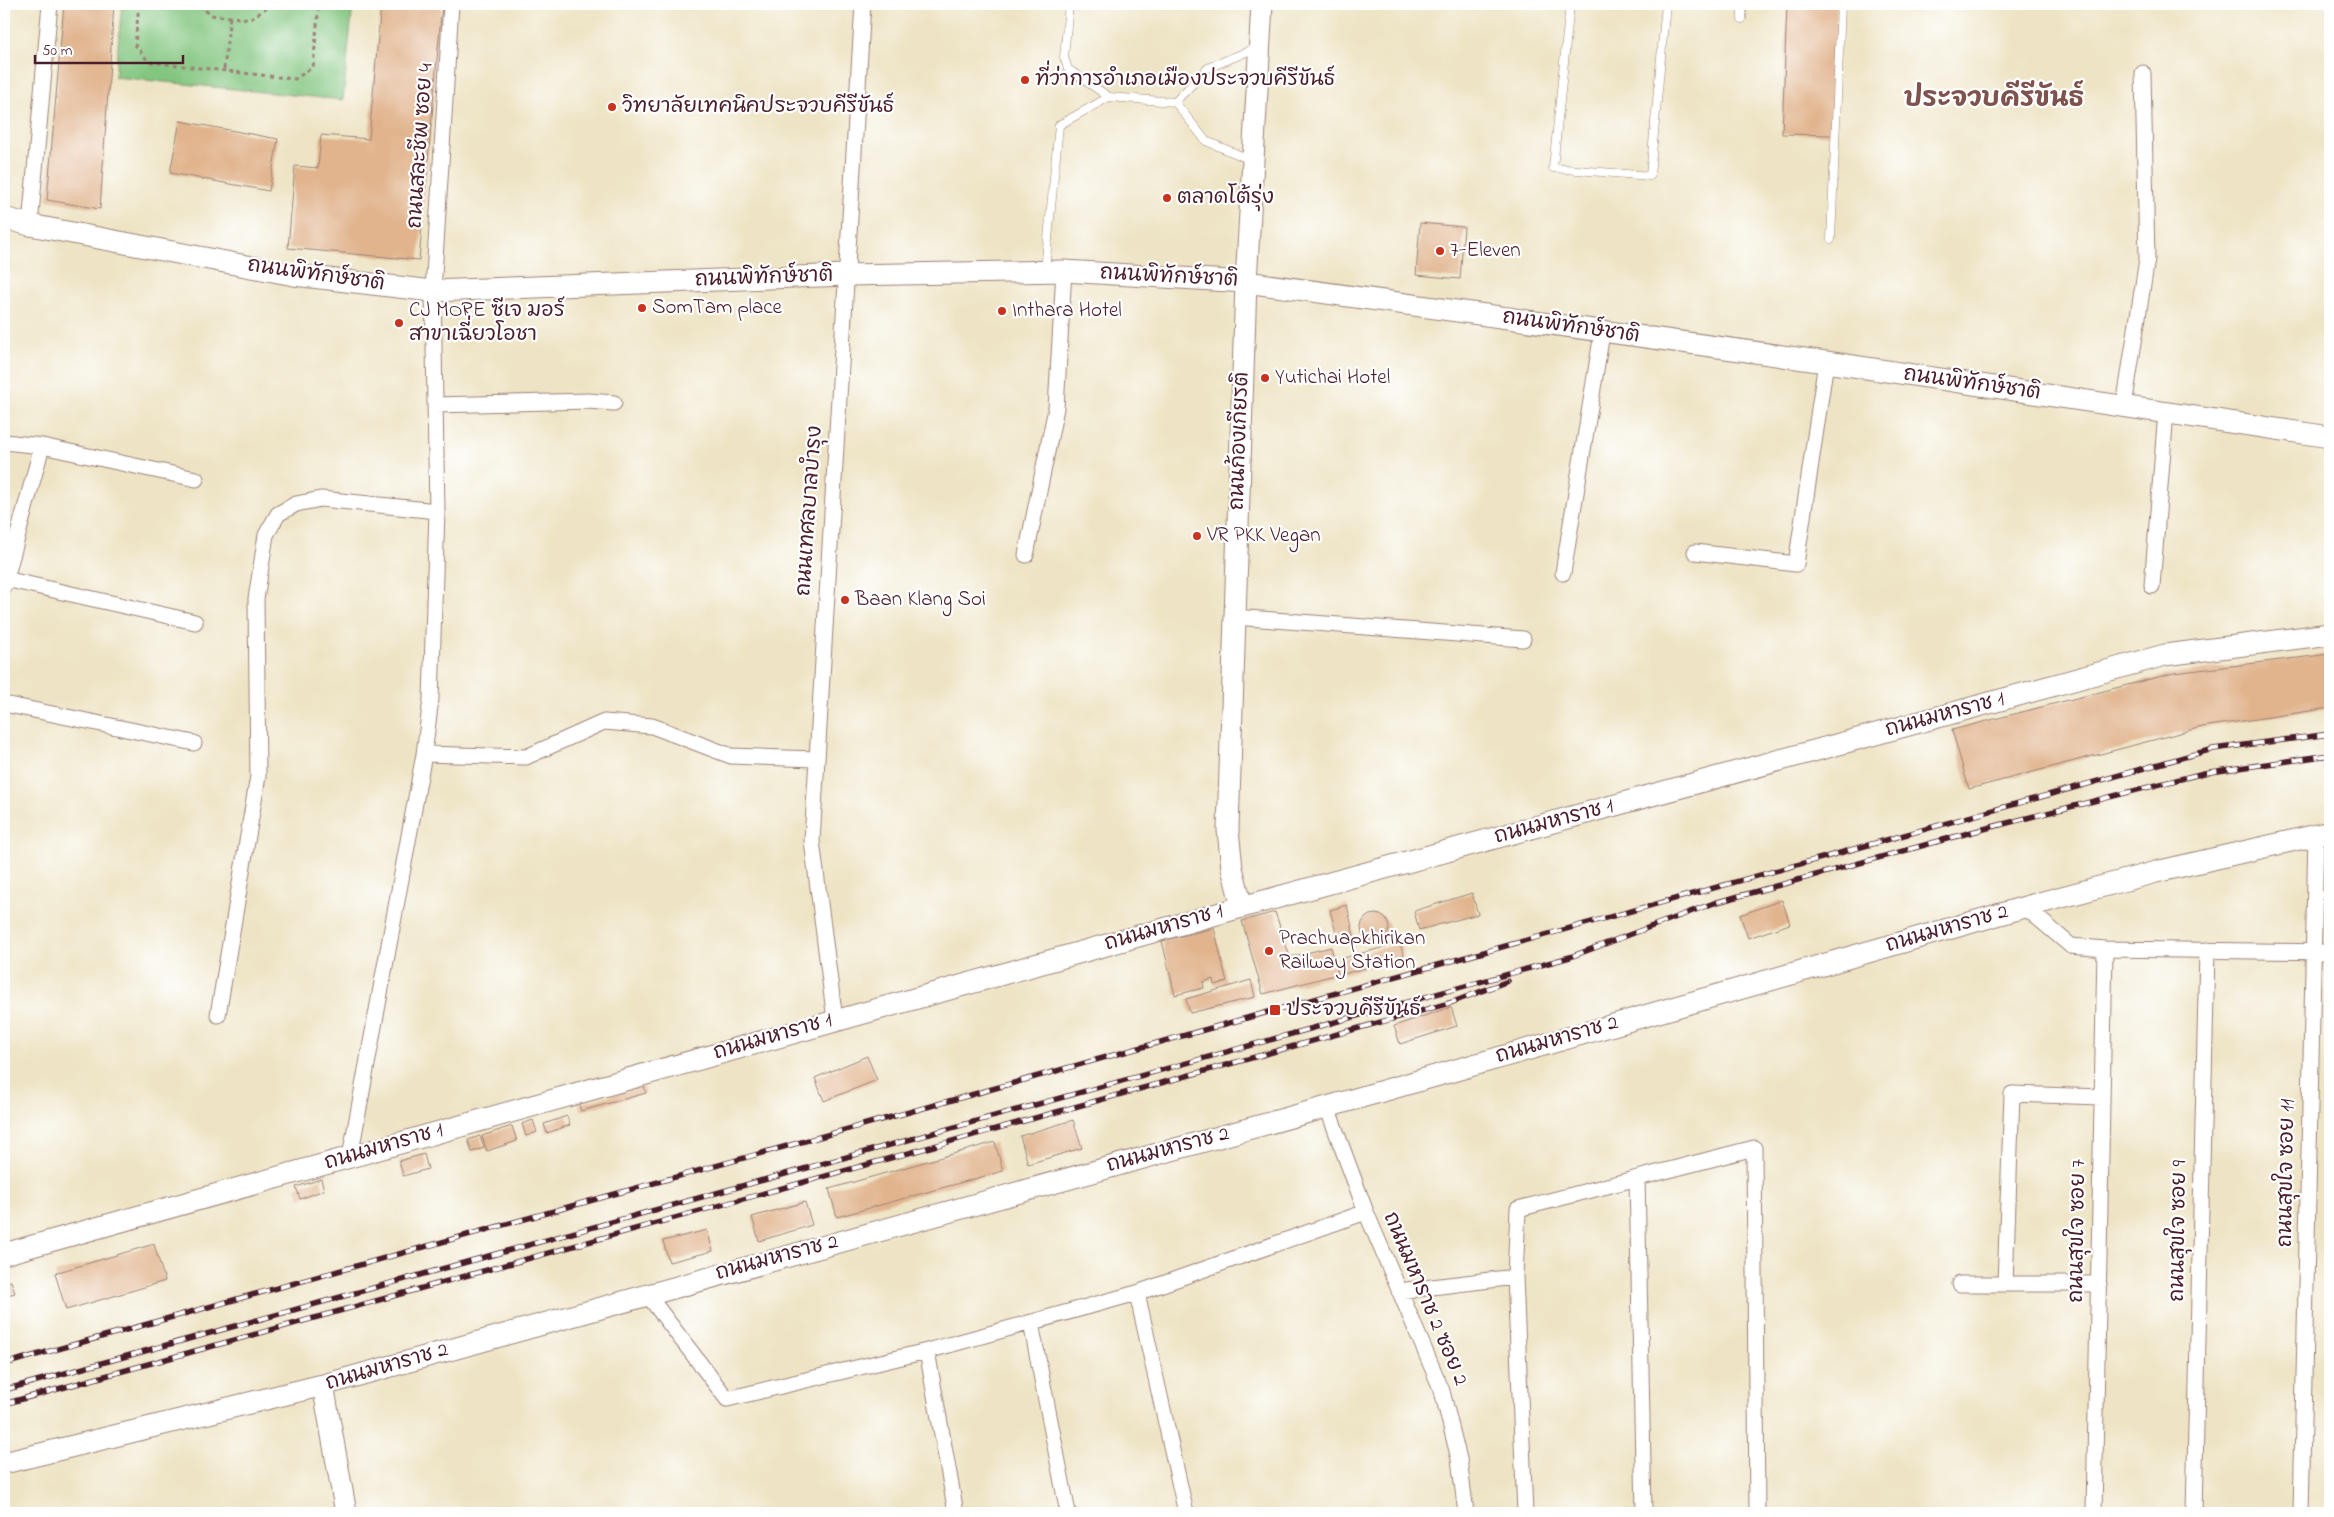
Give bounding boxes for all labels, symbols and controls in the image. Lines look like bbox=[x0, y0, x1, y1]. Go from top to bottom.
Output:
scale bar bbox=[35, 32, 182, 64]
text: 50 m bbox=[42, 40, 73, 62]
place label: ที่ว่าการอำเภอเมืองประจวบคีรีขันธ์ bbox=[1035, 60, 1335, 95]
street label: ถนนสละชีพ ซอย 4 bbox=[400, 62, 442, 230]
marker: ที่ว่าการอำเภอเมืองประจวบคีรีขันธ์ bbox=[1019, 74, 1031, 86]
district label: ประจวบคีรีขันธ์ bbox=[1904, 80, 2084, 119]
place label: วิทยาลัยเทคนิคประจวบคีรีขันธ์ bbox=[622, 92, 894, 122]
marker: วิทยาลัยเทคนิคประจวบคีรีขันธ์ bbox=[606, 101, 618, 113]
place label: ตลาดโต้รุ่ง bbox=[1177, 183, 1274, 213]
marker: ตลาดโต้รุ่ง bbox=[1161, 192, 1173, 204]
place label: 7-Eleven bbox=[1450, 236, 1521, 266]
marker: 7-Eleven bbox=[1434, 245, 1446, 257]
street label: ถนนพิทักษ์ชาติ bbox=[245, 251, 387, 299]
street label: ถนนพิทักษ์ชาติ bbox=[1099, 258, 1239, 296]
street label: ถนนพิทักษ์ชาติ bbox=[694, 261, 834, 295]
place label: SomTam place bbox=[652, 293, 783, 323]
place label: CJ MORE ซีเจ มอร์ สาขาเฉี่ยวโอชา bbox=[409, 296, 565, 350]
place label: Inthara Hotel bbox=[1012, 296, 1122, 326]
marker: SomTam place bbox=[636, 302, 648, 314]
street label: ถนนพิทักษ์ชาติ bbox=[1500, 303, 1642, 351]
marker: Inthara Hotel bbox=[996, 305, 1008, 317]
marker: CJ MORE ซีเจ มอร์ สาขาเฉี่ยวโอชา bbox=[393, 317, 405, 329]
street label: ถนนพิทักษ์ชาติ bbox=[1901, 360, 2043, 408]
place label: Yutichai Hotel bbox=[1275, 363, 1390, 393]
street label: ถนนก้องเกียรติ bbox=[1223, 371, 1257, 511]
marker: Yutichai Hotel bbox=[1259, 372, 1271, 384]
street label: ถนนเทศลบาลบำรุง bbox=[789, 425, 831, 597]
place label: VR PKK Vegan bbox=[1206, 521, 1321, 553]
marker: VR PKK Vegan bbox=[1191, 530, 1203, 542]
place label: Baan Klang Soi bbox=[854, 585, 986, 617]
marker: Baan Klang Soi bbox=[839, 594, 851, 606]
street label: ถนนมหาราช 1 bbox=[1882, 685, 2008, 745]
street label: ถนนมหาราช 1 bbox=[1491, 792, 1617, 852]
street label: ถนนมหาราช 1 bbox=[1101, 897, 1227, 959]
street label: ถนนมหาราช 2 bbox=[1882, 897, 2012, 961]
place label: Prachuapkhirikan Railway Station bbox=[1279, 924, 1425, 980]
marker: Prachuapkhirikan Railway Station bbox=[1263, 945, 1275, 957]
place label: ประจวบคีรีขันธ์ bbox=[1286, 995, 1421, 1025]
marker: ประจวบคีรีขันธ์ bbox=[1268, 1003, 1282, 1017]
street label: ถนนมหาราช 1 bbox=[710, 1006, 836, 1068]
street label: ถนนมหาราช 2 bbox=[1492, 1008, 1622, 1072]
street label: ถนนสุขใจ ซอย 11 bbox=[2271, 1098, 2303, 1248]
street label: ถนนมหาราช 1 bbox=[321, 1116, 447, 1178]
street label: ถนนมหาราช 2 bbox=[1103, 1119, 1233, 1181]
street label: ถนนสุขใจ ซอย 7 bbox=[2062, 1158, 2094, 1303]
street label: ถนนสุขใจ ซอย 9 bbox=[2163, 1159, 2195, 1302]
street label: ถนนมหาราช 2 ซอย 2 bbox=[1375, 1207, 1475, 1391]
street label: ถนนมหาราช 2 bbox=[712, 1227, 842, 1289]
street label: ถนนมหาราช 2 bbox=[322, 1335, 452, 1399]

